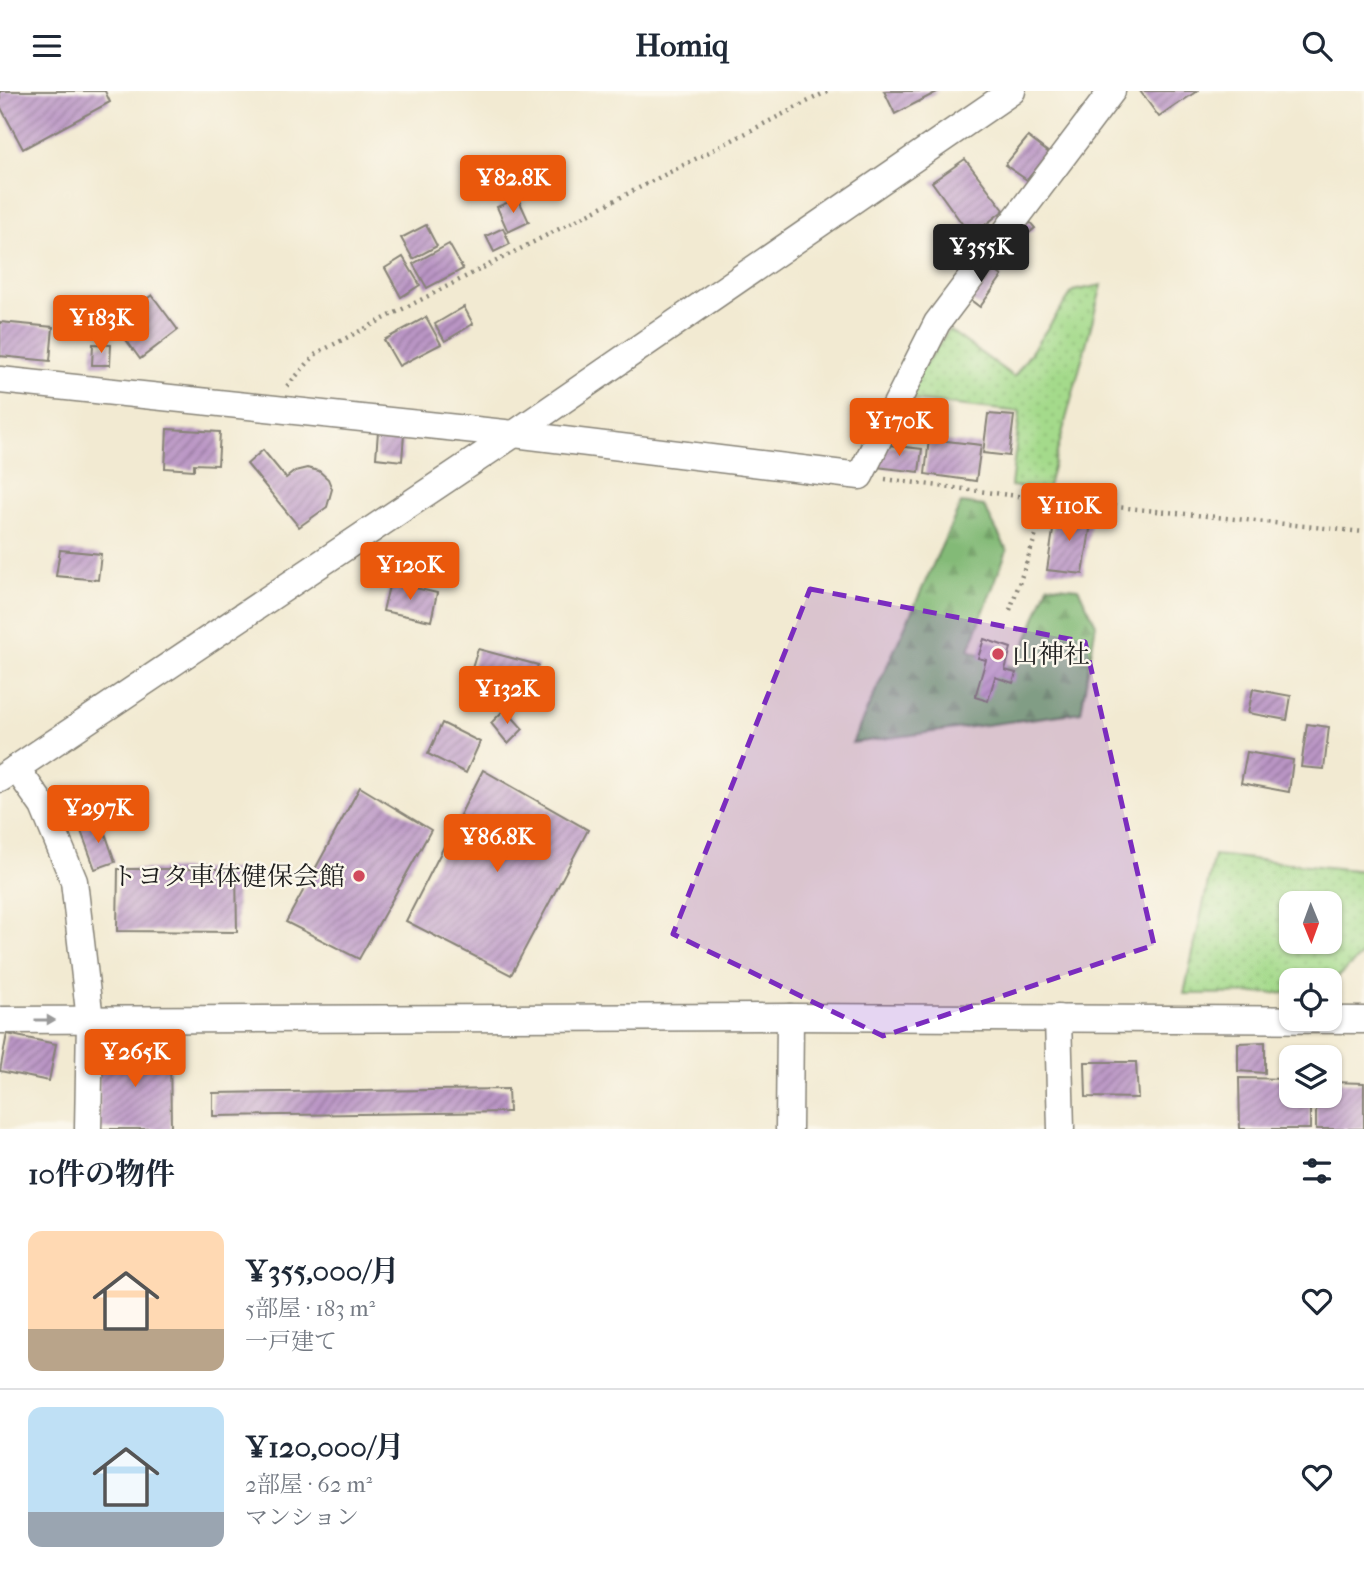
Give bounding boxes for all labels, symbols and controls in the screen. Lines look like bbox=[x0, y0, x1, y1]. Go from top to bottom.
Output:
icon: menu bbox=[28, 27, 66, 65]
text: Homiq bbox=[635, 27, 729, 64]
icon: search bbox=[1298, 27, 1336, 65]
pin: ¥82.8K bbox=[456, 155, 570, 215]
text: ¥82.8K bbox=[476, 164, 550, 191]
pin: ¥355K bbox=[932, 225, 1030, 284]
text: ¥355K bbox=[949, 233, 1013, 260]
pin: ¥183K bbox=[52, 295, 150, 355]
text: ¥183K bbox=[69, 304, 133, 331]
pin: ¥170K bbox=[850, 399, 948, 458]
text: ¥170K bbox=[866, 407, 932, 434]
pin: ¥110K bbox=[1020, 483, 1118, 543]
text: ¥110K bbox=[1037, 492, 1101, 519]
pin: ¥120K bbox=[361, 543, 459, 602]
text: ¥120K bbox=[376, 551, 444, 578]
place label: 山神社 bbox=[1012, 639, 1090, 670]
marker: 山神社 bbox=[990, 646, 1006, 662]
pin: ¥132K bbox=[458, 667, 556, 726]
text: ¥132K bbox=[475, 675, 539, 702]
pin: ¥297K bbox=[49, 785, 147, 845]
text: ¥297K bbox=[63, 794, 133, 821]
pin: ¥86.8K bbox=[440, 815, 554, 874]
text: ¥86.8K bbox=[460, 823, 534, 850]
place label: トヨタ車体健保会館 bbox=[111, 861, 345, 892]
marker: トヨタ車体健保会館 bbox=[351, 868, 367, 884]
north arrow bbox=[1279, 891, 1342, 954]
map controls bbox=[1279, 891, 1342, 1108]
button: locate bbox=[1279, 968, 1342, 1031]
one-way arrow bbox=[34, 1014, 56, 1026]
pin: ¥265K bbox=[86, 1030, 184, 1089]
text: ¥265K bbox=[101, 1038, 169, 1065]
button: layers bbox=[1279, 1045, 1342, 1108]
icon: filters bbox=[1298, 1152, 1336, 1190]
text: 10件の物件 bbox=[28, 1157, 175, 1192]
text: ¥355,000/月 bbox=[245, 1254, 400, 1289]
icon: home bbox=[84, 1259, 168, 1343]
icon: heart bbox=[1298, 1282, 1336, 1320]
text: 5部屋 · 183 m² bbox=[245, 1295, 375, 1322]
text: 一戸建て bbox=[245, 1328, 337, 1355]
text: ¥120,000/月 bbox=[245, 1430, 404, 1465]
icon: home bbox=[84, 1435, 168, 1519]
icon: heart bbox=[1298, 1458, 1336, 1496]
text: 2部屋 · 62 m² bbox=[245, 1471, 372, 1498]
text: マンション bbox=[245, 1504, 359, 1531]

